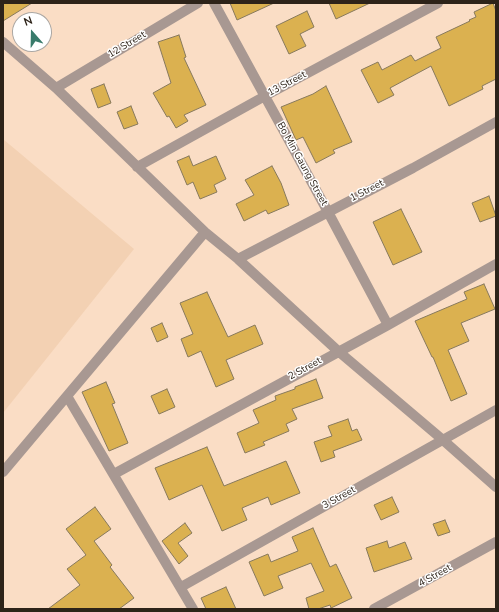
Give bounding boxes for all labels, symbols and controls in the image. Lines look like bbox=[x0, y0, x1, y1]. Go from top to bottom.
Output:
north arrow bbox=[12, 12, 52, 52]
text: N bbox=[22, 13, 34, 30]
street label: 12 Street bbox=[106, 29, 148, 61]
street label: 13 Street bbox=[266, 69, 308, 99]
street label: Bo Min Gaung Street bbox=[274, 120, 330, 208]
street label: 1 Street bbox=[348, 178, 386, 204]
street label: 2 Street bbox=[286, 355, 324, 383]
street label: 3 Street bbox=[320, 484, 358, 512]
street label: 4 Street bbox=[416, 562, 454, 590]

